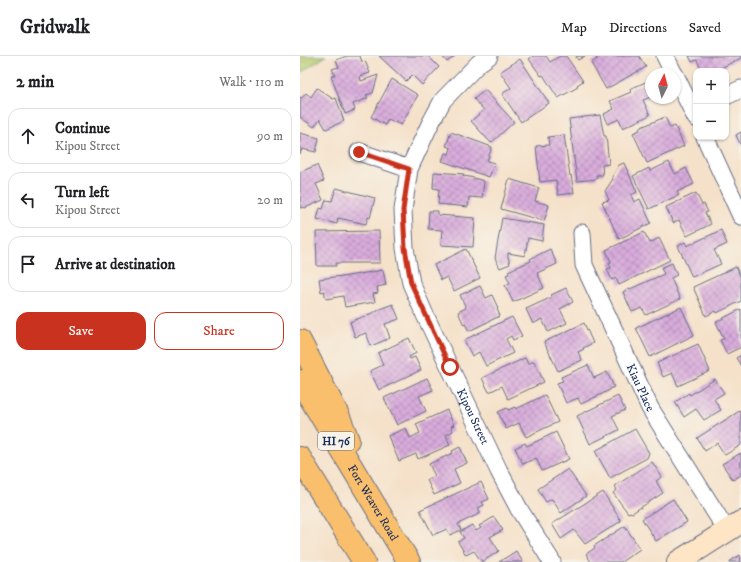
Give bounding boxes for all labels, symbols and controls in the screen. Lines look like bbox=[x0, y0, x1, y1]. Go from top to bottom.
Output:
text: Gridwalk bbox=[20, 16, 90, 39]
text: Map bbox=[561, 19, 587, 37]
text: Directions bbox=[609, 19, 667, 37]
text: Saved bbox=[689, 19, 721, 37]
north arrow bbox=[645, 68, 681, 104]
map controls bbox=[693, 68, 729, 140]
button: + bbox=[693, 68, 729, 104]
text: 2 min bbox=[16, 71, 54, 93]
text: Walk · 110 m bbox=[219, 74, 284, 90]
button: − bbox=[693, 104, 729, 140]
text: Continue bbox=[55, 119, 110, 138]
icon: ahead bbox=[17, 125, 39, 147]
text: 90 m bbox=[257, 128, 283, 144]
text: Kipou Street bbox=[55, 138, 120, 154]
route end bbox=[350, 143, 368, 161]
text: Turn left bbox=[55, 183, 109, 202]
icon: left bbox=[17, 189, 39, 211]
text: 20 m bbox=[257, 192, 283, 208]
text: Kipou Street bbox=[55, 202, 120, 218]
icon: arrive bbox=[17, 253, 39, 275]
text: Arrive at destination bbox=[55, 255, 175, 274]
button: Save bbox=[16, 312, 146, 350]
button: Share bbox=[154, 312, 284, 350]
route start bbox=[441, 358, 459, 376]
street label: Kiau Place bbox=[623, 362, 657, 415]
street label: Kipou Street bbox=[453, 386, 492, 447]
road number: HI 76 bbox=[318, 432, 354, 450]
street label: Fort Weaver Road bbox=[344, 462, 402, 544]

